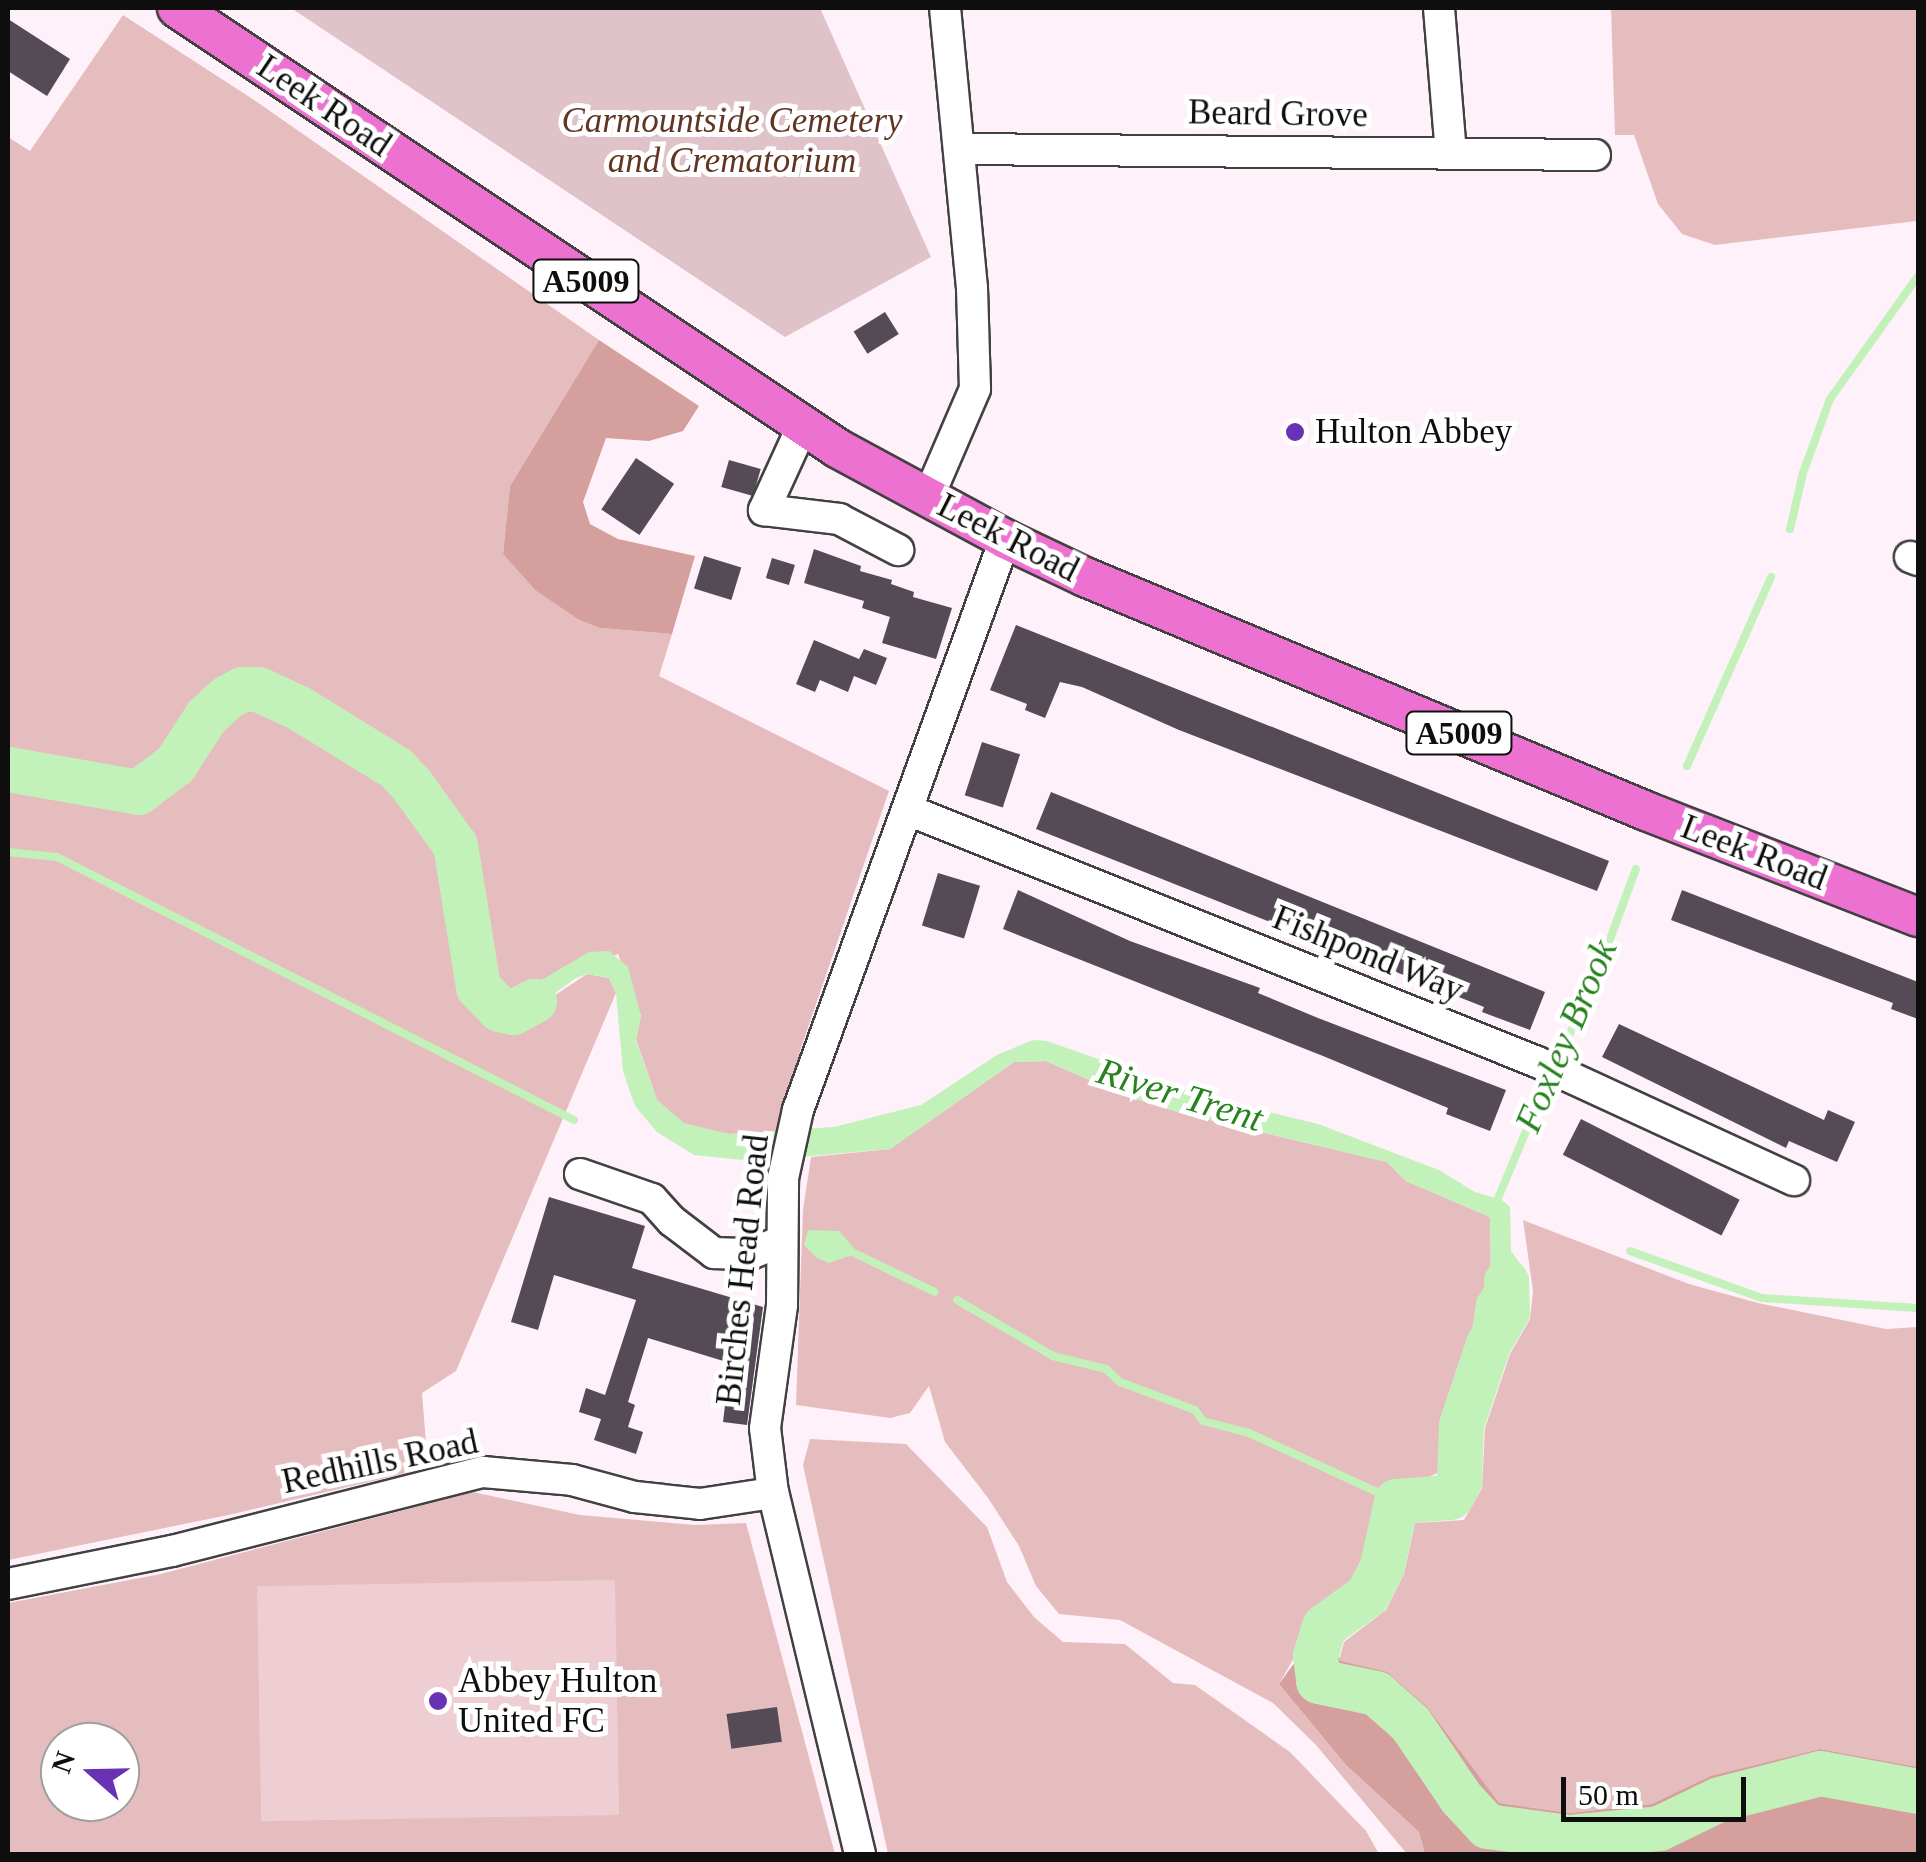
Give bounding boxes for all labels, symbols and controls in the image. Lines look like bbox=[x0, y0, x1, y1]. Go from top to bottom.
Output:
street label: Leek Road bbox=[249, 46, 399, 166]
street label: Beard Grove bbox=[1188, 91, 1368, 137]
park label: Carmountside Cemetery and Crematorium bbox=[561, 100, 903, 182]
road number: A5009 bbox=[531, 254, 641, 308]
place label: Hulton Abbey bbox=[1315, 411, 1514, 453]
marker: Hulton Abbey bbox=[1284, 421, 1306, 443]
street label: Leek Road bbox=[930, 485, 1086, 591]
road number: A5009 bbox=[1404, 706, 1514, 760]
street label: Leek Road bbox=[1675, 806, 1833, 900]
street label: Fishpond Way bbox=[1266, 897, 1470, 1011]
water label: Foxley Brook bbox=[1505, 933, 1627, 1139]
water label: River Trent bbox=[1092, 1048, 1268, 1142]
street label: Birches Head Road bbox=[708, 1132, 778, 1408]
street label: Redhills Road bbox=[278, 1421, 482, 1503]
place label: Abbey Hulton United FC bbox=[458, 1660, 657, 1742]
marker: Abbey Hulton United FC bbox=[427, 1690, 449, 1712]
north arrow bbox=[40, 1722, 140, 1822]
text: N bbox=[45, 1747, 81, 1777]
scale bar bbox=[1566, 1757, 1751, 1819]
text: 50 m bbox=[1578, 1778, 1639, 1811]

